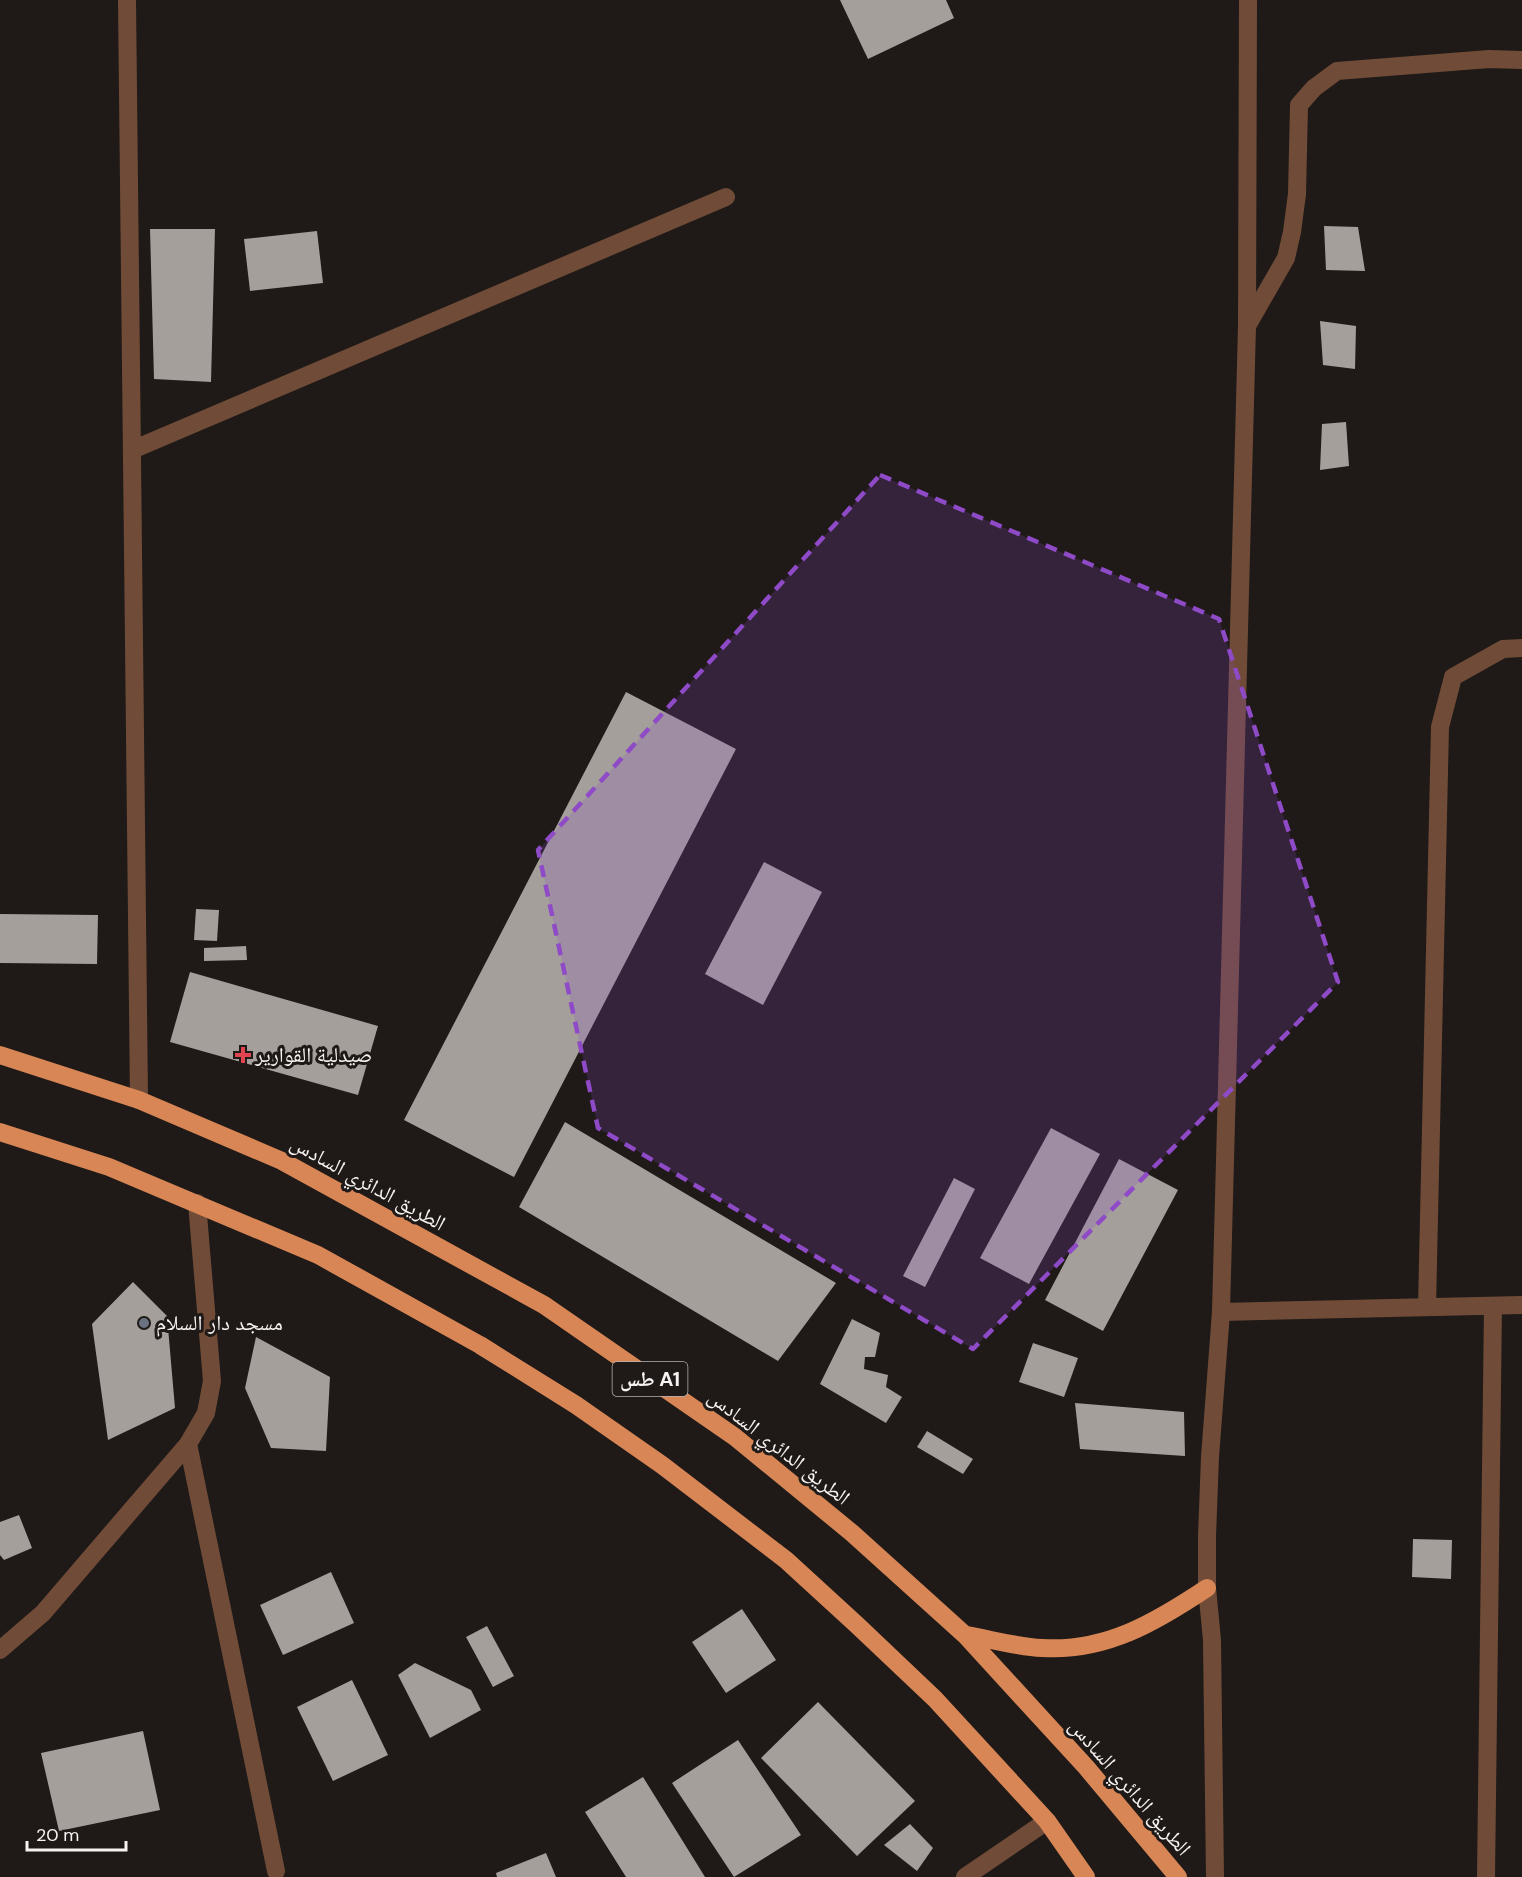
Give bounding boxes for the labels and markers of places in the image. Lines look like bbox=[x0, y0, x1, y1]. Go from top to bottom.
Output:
place label: صيدلية القوارير bbox=[254, 1041, 372, 1069]
marker: صيدلية القوارير bbox=[236, 1048, 250, 1062]
place label: مسجد دار السلام bbox=[156, 1309, 283, 1337]
marker: مسجد دار السلام bbox=[137, 1316, 151, 1330]

